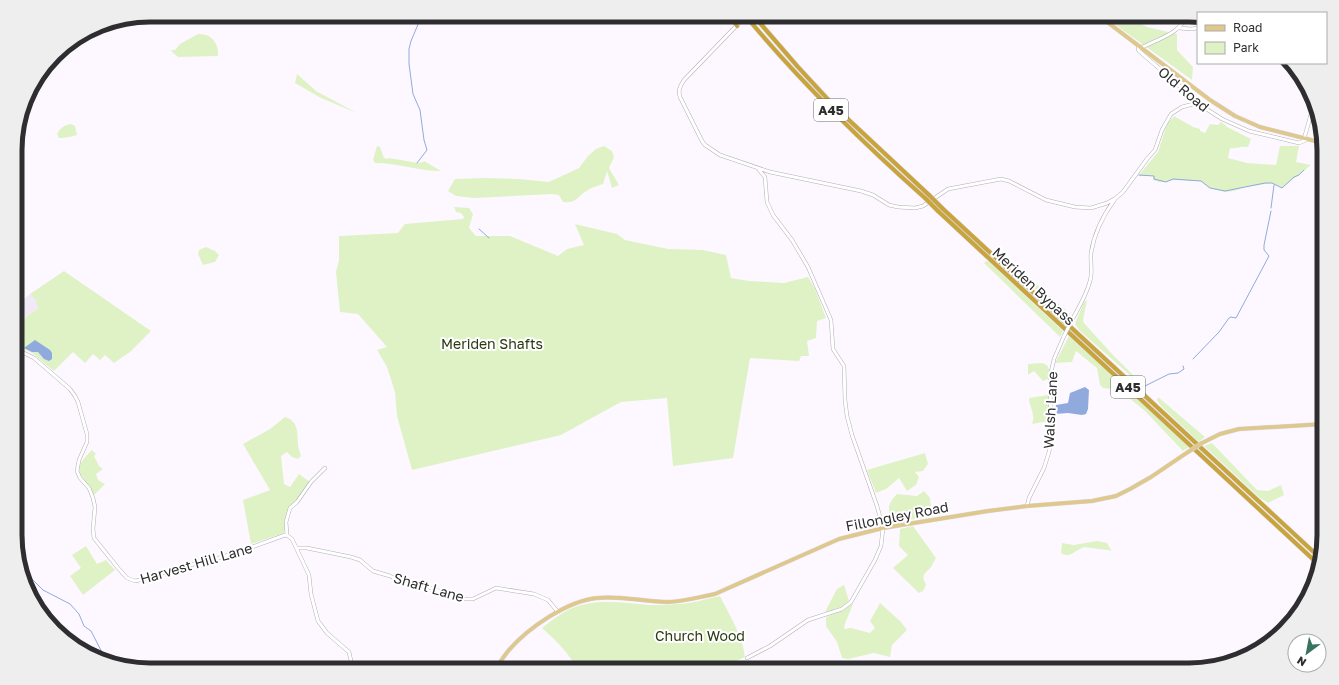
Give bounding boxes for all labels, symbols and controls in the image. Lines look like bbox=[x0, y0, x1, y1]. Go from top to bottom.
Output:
legend bbox=[1197, 12, 1327, 64]
text: Road bbox=[1233, 20, 1262, 35]
text: Park bbox=[1233, 40, 1259, 55]
street label: Old Road bbox=[1155, 63, 1213, 115]
road number: A45 bbox=[814, 99, 848, 121]
street label: Meriden Bypass bbox=[989, 243, 1079, 329]
park label: Meriden Shafts bbox=[441, 335, 543, 352]
street label: Walsh Lane bbox=[1039, 371, 1061, 449]
road number: A45 bbox=[1111, 376, 1145, 398]
street label: Fillongley Road bbox=[844, 498, 950, 534]
street label: Harvest Hill Lane bbox=[138, 539, 254, 587]
street label: Shaft Lane bbox=[392, 569, 466, 605]
park label: Church Wood bbox=[655, 627, 745, 644]
north arrow bbox=[1287, 633, 1327, 673]
text: N bbox=[1294, 654, 1308, 670]

